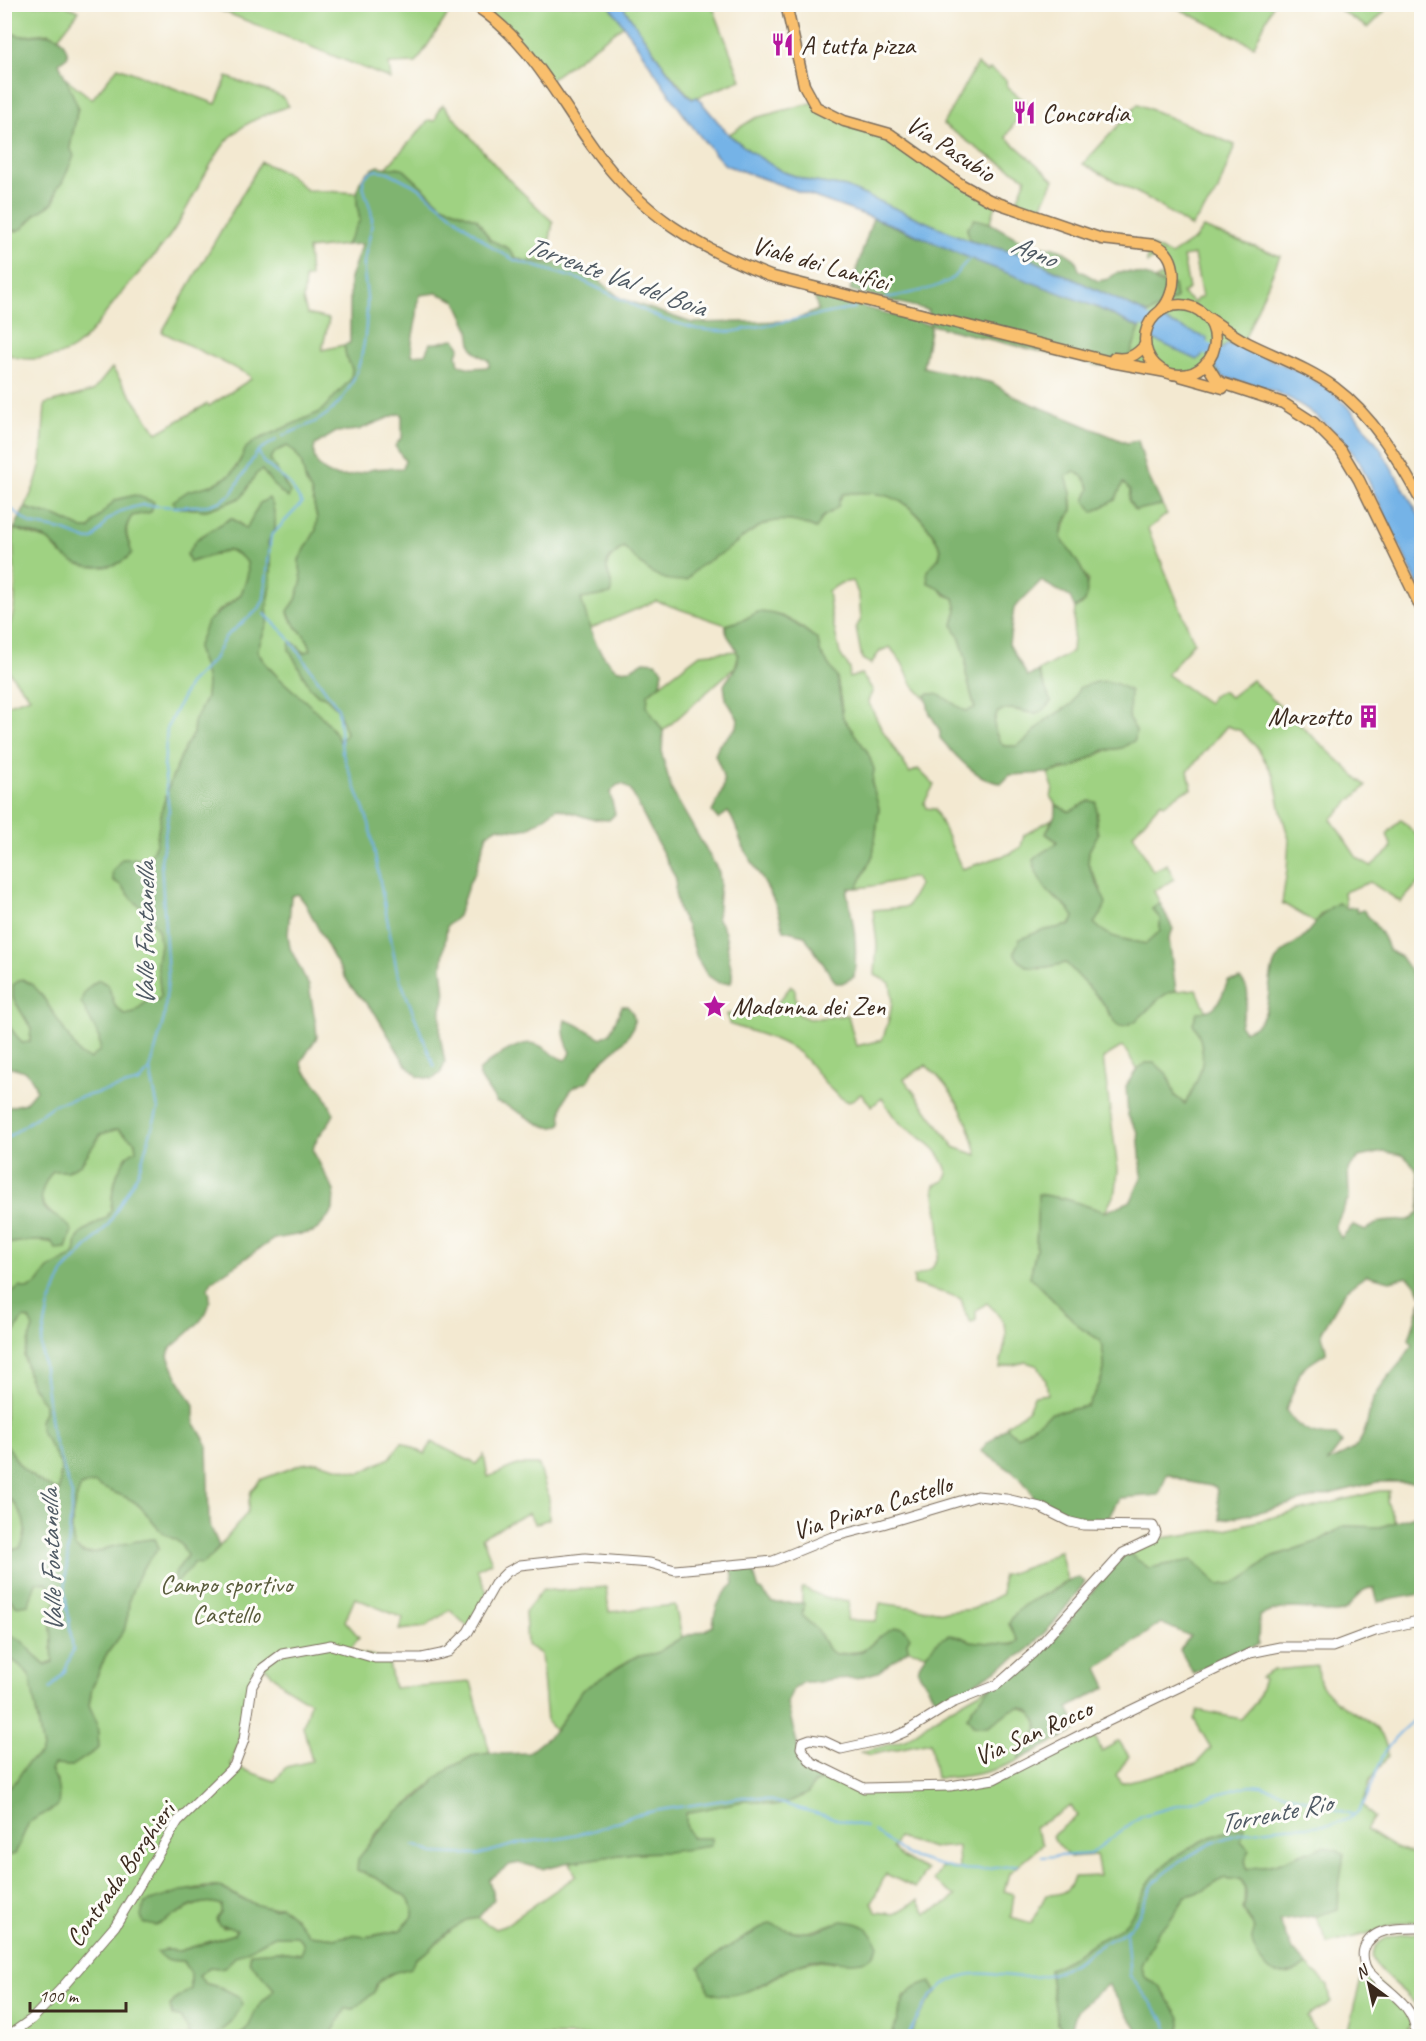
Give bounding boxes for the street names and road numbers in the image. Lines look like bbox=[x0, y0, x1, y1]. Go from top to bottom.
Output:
street label: Via Pasubio bbox=[900, 107, 1003, 190]
street label: Viale dei Lanifici bbox=[748, 228, 896, 300]
street label: Via Priara Castello bbox=[789, 1467, 958, 1547]
street label: Via San Rocco bbox=[969, 1691, 1100, 1773]
street label: Contrada Borghieri bbox=[58, 1793, 184, 1953]

